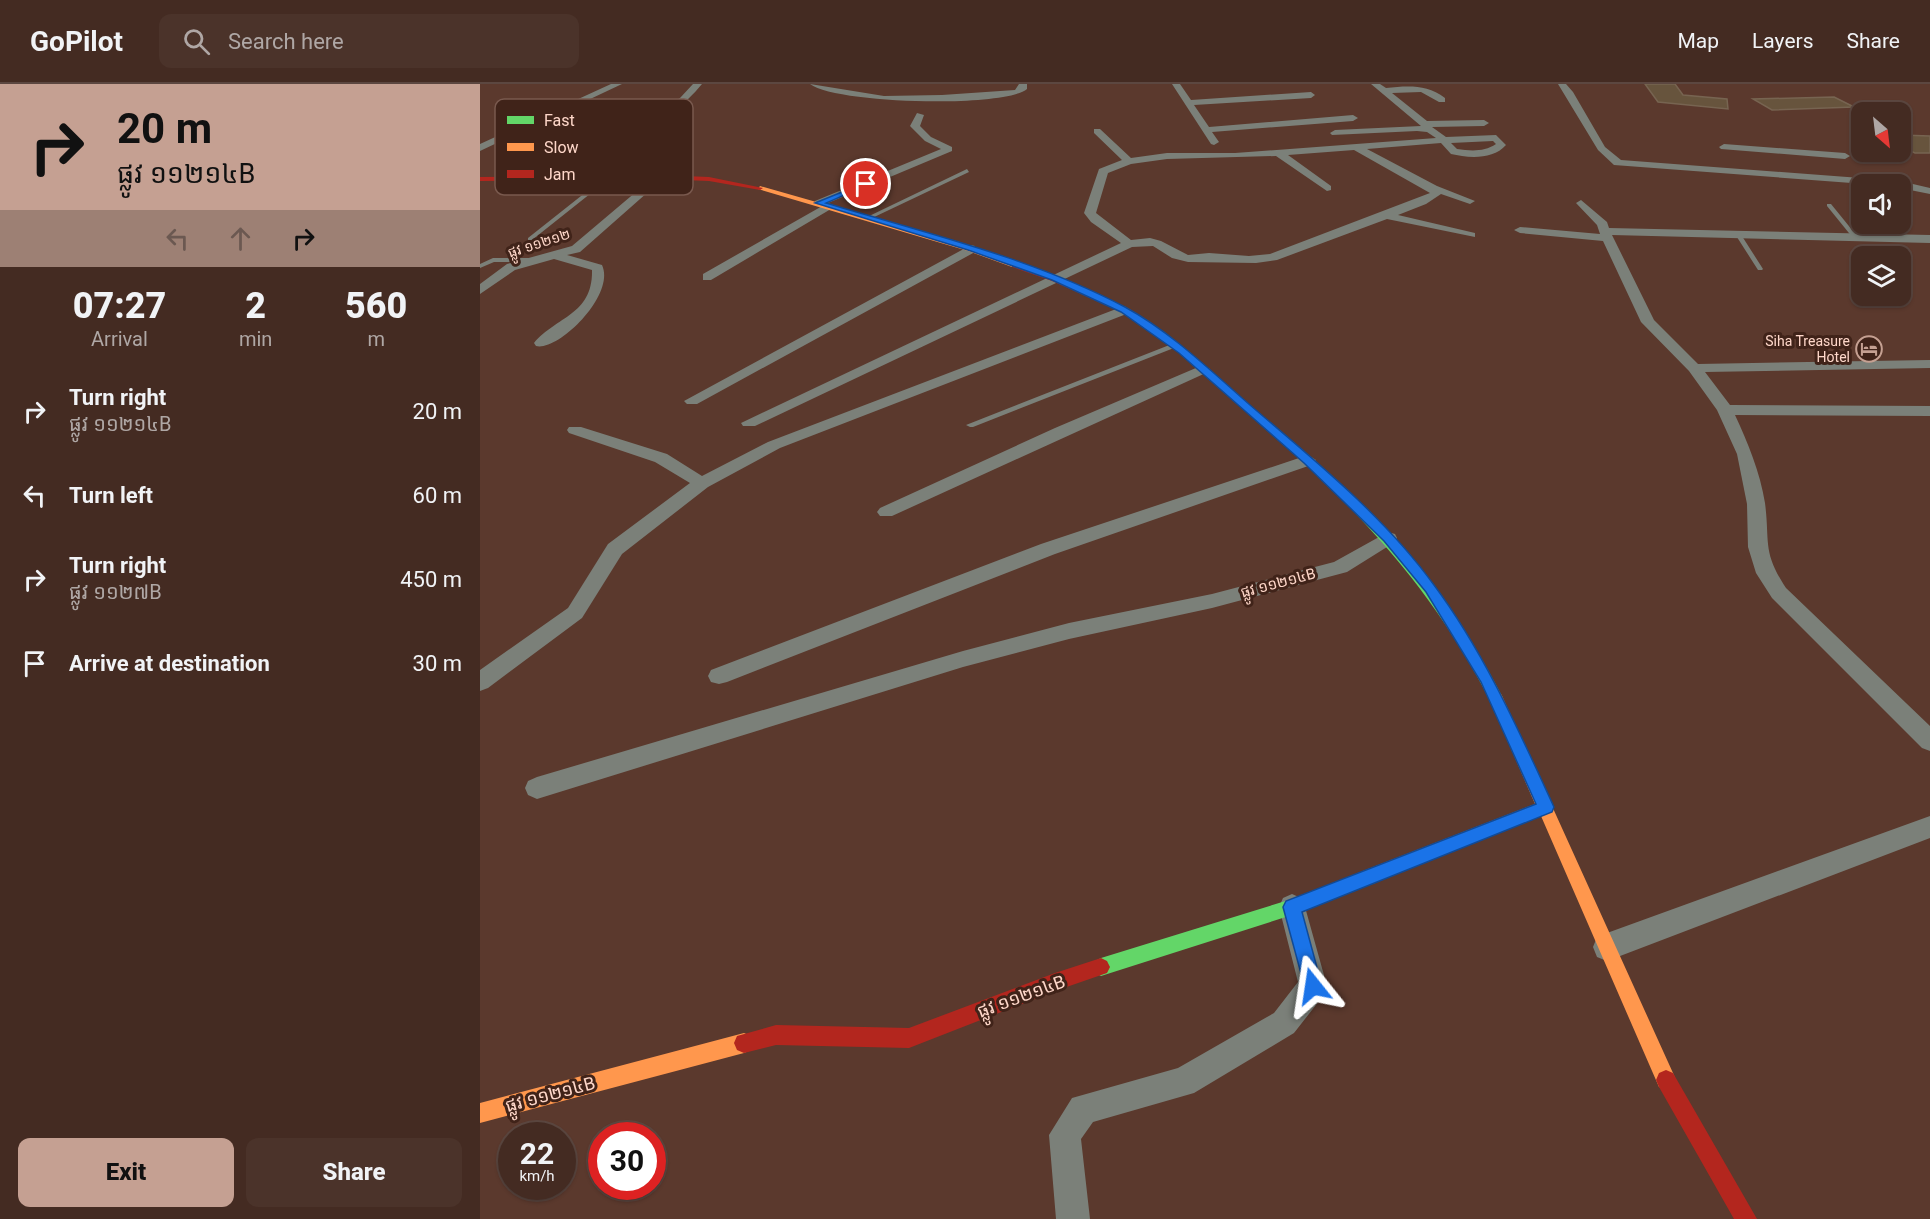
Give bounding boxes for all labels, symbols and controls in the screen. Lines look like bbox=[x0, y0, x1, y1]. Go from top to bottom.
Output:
search box bbox=[159, 14, 579, 68]
text: GoPilot bbox=[30, 25, 123, 58]
icon: search bbox=[180, 25, 213, 58]
text: Search here bbox=[228, 29, 344, 54]
text: Map bbox=[1677, 29, 1719, 53]
text: Layers bbox=[1752, 29, 1813, 53]
text: Share bbox=[1846, 29, 1900, 53]
legend bbox=[495, 99, 693, 195]
north arrow bbox=[1851, 102, 1911, 162]
map controls bbox=[1851, 102, 1911, 306]
text: 20 m bbox=[117, 104, 212, 153]
icon: right bbox=[18, 108, 96, 186]
text: Fast bbox=[544, 111, 575, 130]
text: Slow bbox=[544, 138, 579, 157]
text: ផ្លូវ ១១២១៤B bbox=[117, 158, 255, 190]
pin bbox=[840, 158, 891, 209]
text: Jam bbox=[544, 165, 576, 184]
icon: arrive bbox=[849, 167, 882, 200]
button: sound bbox=[1851, 174, 1911, 234]
icon: left bbox=[161, 222, 194, 255]
icon: ahead bbox=[224, 222, 257, 255]
icon: right bbox=[287, 222, 320, 255]
street label: ផ្លូវ ១១២១២ bbox=[506, 225, 573, 265]
button: layers bbox=[1851, 246, 1911, 306]
text: 07:27 bbox=[73, 285, 166, 327]
text: 2 bbox=[245, 285, 266, 327]
text: 560 bbox=[345, 285, 407, 327]
text: Arrival bbox=[91, 327, 148, 351]
text: min bbox=[239, 327, 272, 351]
text: m bbox=[367, 327, 385, 351]
place label: Siha Treasure Hotel bbox=[1765, 333, 1850, 365]
hotel icon: Siha Treasure Hotel bbox=[1854, 334, 1884, 364]
text: Turn right bbox=[69, 385, 166, 410]
icon: right bbox=[18, 395, 51, 428]
text: 20 m bbox=[413, 399, 462, 424]
text: ផ្លូវ ១១២១៤B bbox=[69, 412, 171, 436]
icon: left bbox=[18, 479, 51, 512]
text: Turn left bbox=[69, 483, 153, 508]
text: 60 m bbox=[413, 483, 462, 508]
text: Turn right bbox=[69, 553, 166, 578]
icon: right bbox=[18, 563, 51, 596]
street label: ផ្លូវ ១១២១៤B bbox=[1239, 564, 1319, 606]
text: 450 m bbox=[400, 567, 462, 592]
text: ផ្លូវ ១១២៧B bbox=[69, 580, 162, 604]
icon: arrive bbox=[18, 647, 51, 680]
text: Arrive at destination bbox=[69, 651, 270, 676]
text: 30 m bbox=[413, 651, 462, 676]
position arrow bbox=[1281, 954, 1345, 1018]
street label: ផ្លូវ ១១២១៤B bbox=[974, 970, 1070, 1028]
street label: ផ្លូវ ១១២១៤B bbox=[503, 1072, 599, 1122]
speed limit sign: 30 bbox=[588, 1122, 666, 1200]
text: 22 bbox=[520, 1136, 554, 1171]
button: Exit bbox=[18, 1138, 234, 1207]
button: Share bbox=[246, 1138, 462, 1207]
text: km/h bbox=[519, 1167, 555, 1185]

